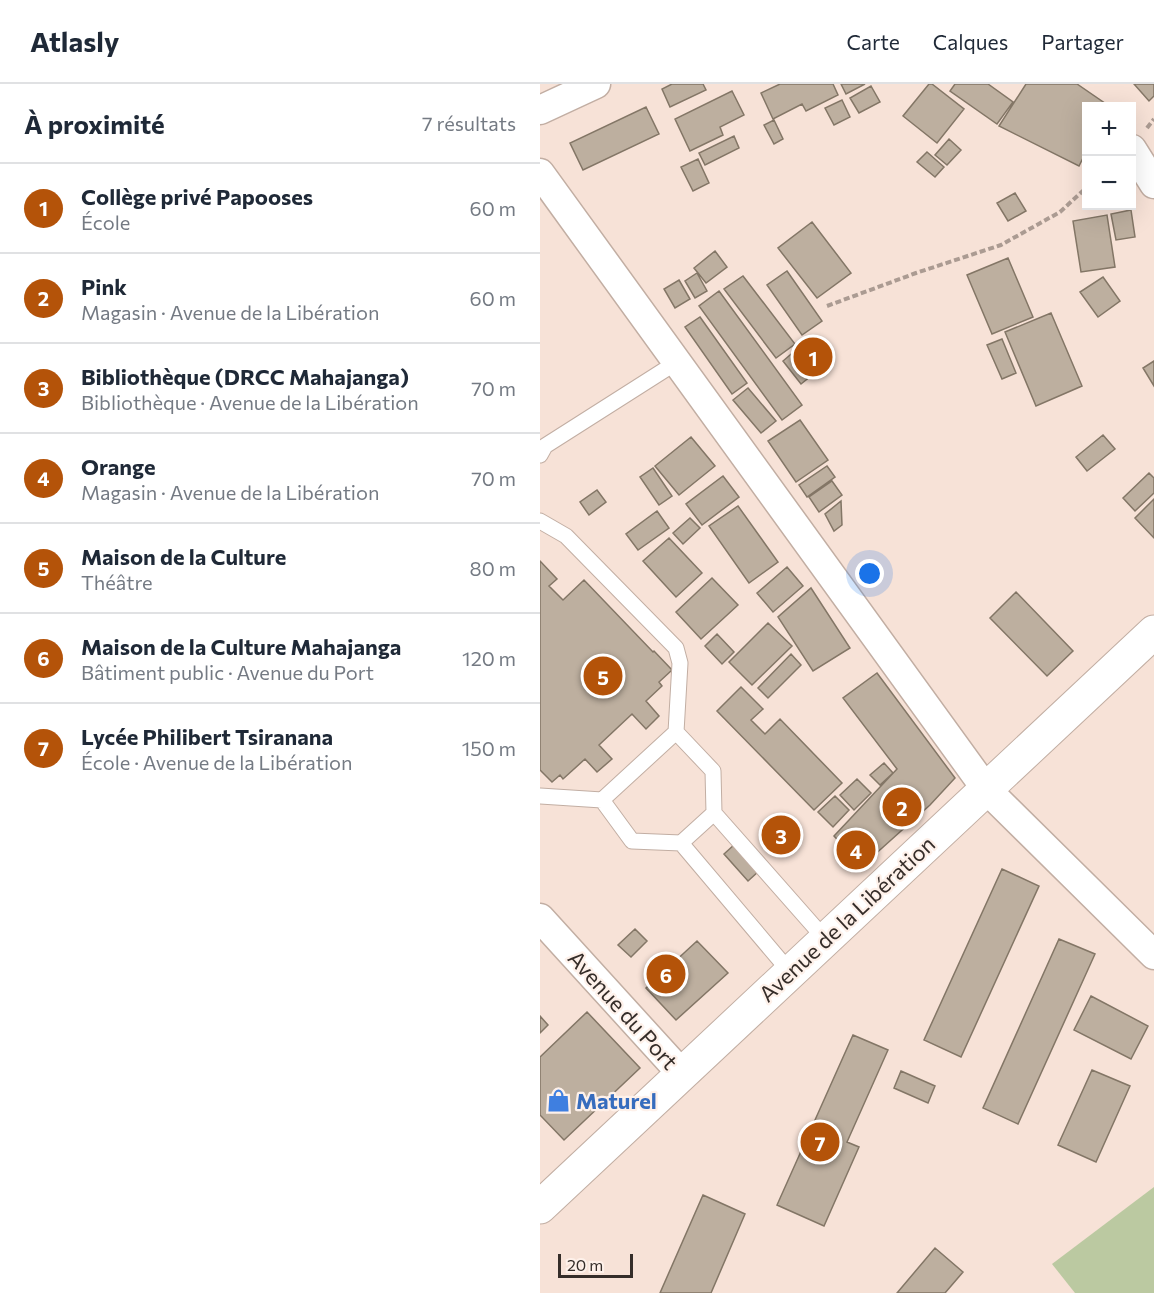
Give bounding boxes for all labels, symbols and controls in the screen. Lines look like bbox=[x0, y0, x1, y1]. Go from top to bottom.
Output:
text: Atlasly bbox=[30, 24, 119, 58]
text: Carte bbox=[847, 29, 900, 54]
text: Calques bbox=[933, 29, 1008, 54]
text: Partager bbox=[1041, 29, 1124, 54]
map controls bbox=[1082, 102, 1136, 210]
button: + bbox=[1082, 102, 1136, 156]
text: À proximité bbox=[24, 108, 165, 139]
text: 7 résultats bbox=[422, 111, 516, 135]
button: − bbox=[1082, 156, 1136, 210]
text: Collège privé Papooses bbox=[81, 183, 313, 210]
text: 1 bbox=[39, 196, 48, 220]
text: 60 m bbox=[470, 196, 516, 220]
text: École bbox=[81, 210, 130, 234]
text: Pink bbox=[81, 273, 127, 300]
text: 2 bbox=[38, 286, 49, 310]
text: 60 m bbox=[470, 286, 516, 310]
text: Magasin · Avenue de la Libération bbox=[81, 300, 379, 324]
pin: 1 bbox=[794, 334, 832, 380]
text: Bibliothèque (DRCC Mahajanga) bbox=[81, 363, 409, 390]
text: 3 bbox=[38, 376, 49, 400]
text: 70 m bbox=[471, 376, 516, 400]
text: Bibliothèque · Avenue de la Libération bbox=[81, 390, 419, 414]
text: Orange bbox=[81, 453, 156, 480]
text: 4 bbox=[37, 466, 50, 490]
text: 70 m bbox=[471, 466, 516, 490]
text: Magasin · Avenue de la Libération bbox=[81, 480, 379, 504]
text: Maison de la Culture bbox=[81, 543, 286, 570]
text: 5 bbox=[38, 556, 49, 580]
text: 80 m bbox=[470, 556, 516, 580]
your location bbox=[855, 559, 884, 588]
text: Théâtre bbox=[81, 570, 153, 594]
text: Maison de la Culture Mahajanga bbox=[81, 633, 401, 660]
text: 6 bbox=[37, 646, 50, 670]
text: 120 m bbox=[462, 646, 516, 670]
pin: 5 bbox=[584, 654, 622, 698]
text: Bâtiment public · Avenue du Port bbox=[81, 660, 374, 684]
text: Lycée Philibert Tsiranana bbox=[81, 723, 333, 750]
text: 7 bbox=[38, 736, 49, 760]
text: 150 m bbox=[462, 736, 516, 760]
text: École · Avenue de la Libération bbox=[81, 750, 353, 774]
pin: 2 bbox=[882, 784, 922, 830]
pin: 3 bbox=[762, 812, 800, 858]
pin: 4 bbox=[836, 828, 876, 873]
street label: Avenue de la Libération bbox=[753, 830, 940, 1007]
street label: Avenue du Port bbox=[563, 944, 684, 1075]
pin: 6 bbox=[646, 952, 686, 996]
place label: Maturel bbox=[576, 1087, 657, 1114]
shop icon: Maturel bbox=[545, 1088, 571, 1114]
pin: 7 bbox=[800, 1120, 840, 1164]
scale bar bbox=[558, 1251, 633, 1278]
text: 20 m bbox=[567, 1255, 603, 1274]

